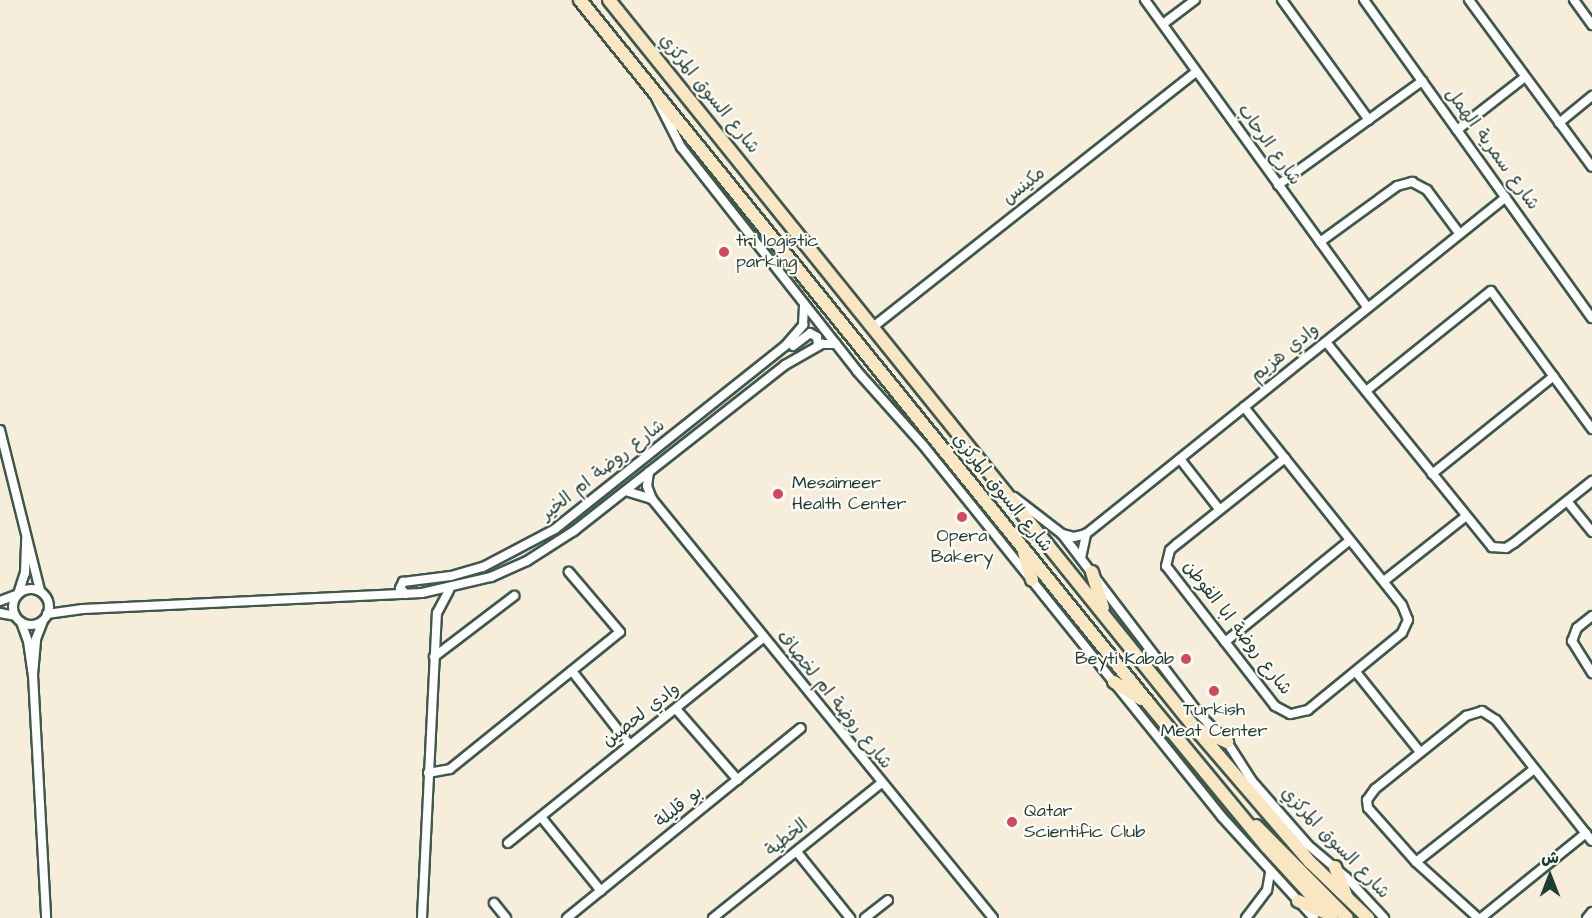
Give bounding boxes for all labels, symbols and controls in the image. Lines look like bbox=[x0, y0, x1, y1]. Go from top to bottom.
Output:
street label: شارع السوق المركزي bbox=[654, 30, 764, 158]
street label: شارع سمرية الهمل bbox=[1440, 84, 1544, 214]
street label: شارع الرحاب bbox=[1232, 100, 1306, 190]
street label: مكينس bbox=[998, 163, 1050, 209]
place label: tri logistic parking bbox=[736, 231, 819, 274]
marker: tri logistic parking bbox=[717, 245, 731, 259]
street label: وادي هزيم bbox=[1247, 319, 1323, 387]
street label: شارع روضة ام الخير bbox=[536, 415, 670, 525]
street label: شارع السوق المركزي bbox=[947, 429, 1057, 557]
place label: Mesaimeer Health Center bbox=[792, 473, 906, 516]
marker: Mesaimeer Health Center bbox=[769, 485, 787, 503]
marker: Opera Bakery bbox=[955, 510, 969, 524]
place label: Opera Bakery bbox=[931, 526, 993, 568]
street label: شارع روضة ابا الفوطن bbox=[1178, 557, 1296, 699]
street label: شارع روضة ام لخصاف bbox=[772, 626, 896, 774]
place label: Beyti Kabab bbox=[1075, 648, 1174, 670]
marker: Beyti Kabab bbox=[1179, 652, 1193, 666]
street label: وادي لحصين bbox=[598, 678, 684, 752]
marker: Turkish Meat Center bbox=[1207, 684, 1221, 698]
place label: Turkish Meat Center bbox=[1161, 700, 1267, 742]
street label: بو قليلة bbox=[651, 781, 707, 833]
street label: شارع السوق المركزي bbox=[1276, 783, 1394, 903]
place label: Qatar Scientific Club bbox=[1024, 801, 1145, 844]
street label: الخطية bbox=[761, 814, 813, 862]
marker: Qatar Scientific Club bbox=[1005, 815, 1019, 829]
north arrow bbox=[1520, 846, 1580, 906]
text: ش bbox=[1541, 847, 1559, 869]

